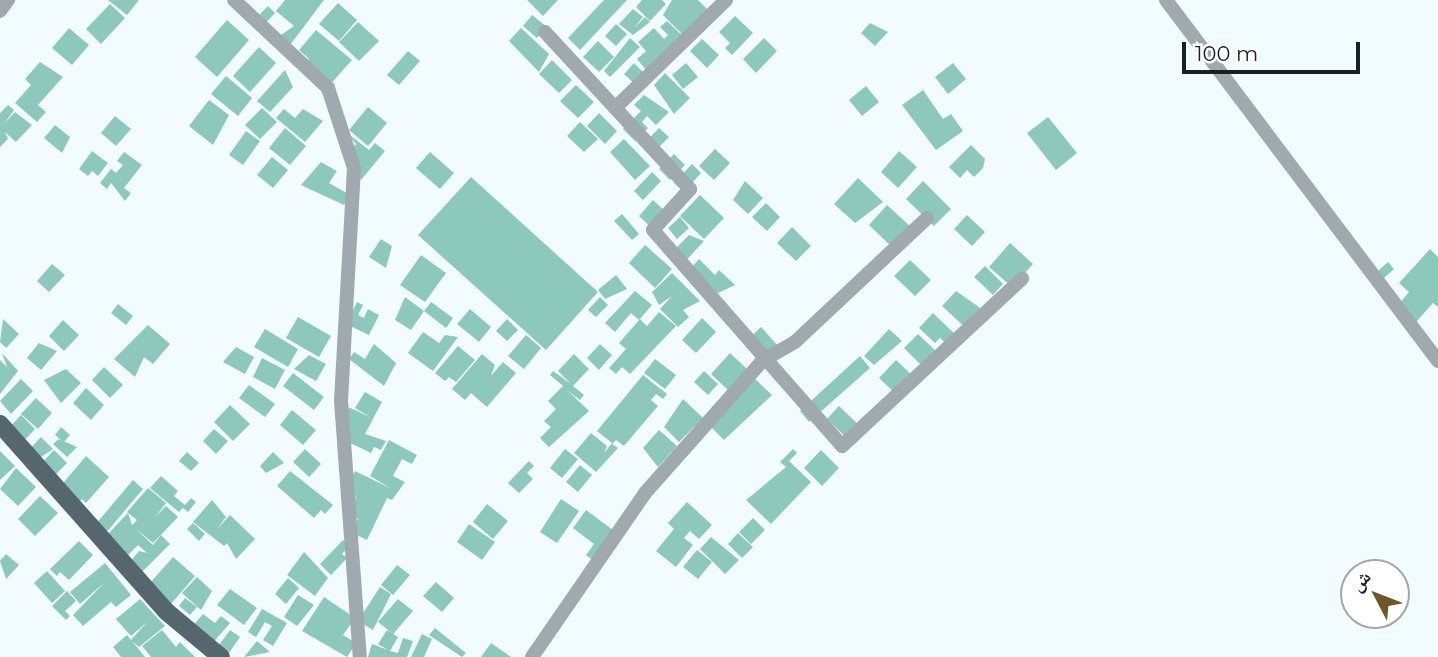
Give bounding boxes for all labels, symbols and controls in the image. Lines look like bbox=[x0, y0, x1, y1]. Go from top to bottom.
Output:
scale bar bbox=[1186, 28, 1364, 72]
text: 100 m bbox=[1195, 41, 1258, 66]
north arrow bbox=[1340, 559, 1410, 629]
text: ش bbox=[1345, 566, 1376, 596]

